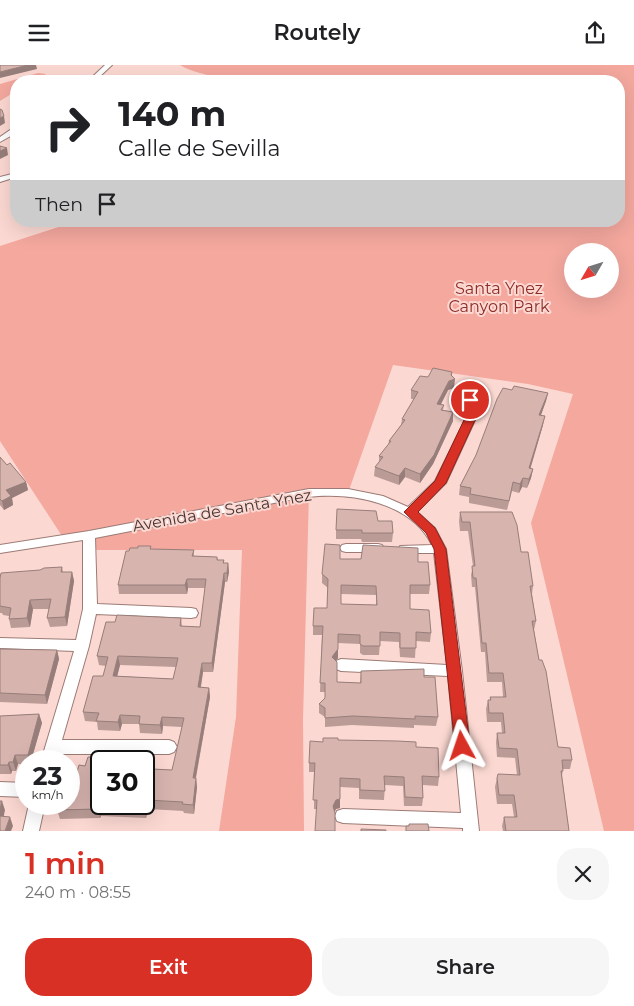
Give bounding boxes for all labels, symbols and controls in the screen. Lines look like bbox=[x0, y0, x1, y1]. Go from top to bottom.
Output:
icon: menu bbox=[25, 19, 53, 47]
text: Routely bbox=[274, 19, 360, 46]
icon: share bbox=[581, 19, 609, 47]
text: 140 m bbox=[118, 92, 226, 135]
icon: right bbox=[35, 95, 100, 160]
text: Calle de Sevilla bbox=[118, 135, 281, 162]
icon: arrive bbox=[93, 190, 121, 218]
text: Then bbox=[35, 193, 83, 216]
north arrow bbox=[564, 243, 619, 297]
map controls bbox=[564, 243, 619, 298]
park label: Santa Ynez Canyon Park bbox=[448, 279, 550, 316]
pin bbox=[449, 379, 491, 421]
icon: arrive bbox=[456, 386, 484, 414]
street label: Avenida de Santa Ynez bbox=[131, 485, 313, 536]
position arrow bbox=[435, 719, 487, 771]
speed limit sign: 30 bbox=[90, 750, 155, 815]
text: 23 bbox=[33, 761, 62, 791]
text: km/h bbox=[31, 787, 64, 802]
text: 1 min bbox=[25, 845, 106, 882]
button: close bbox=[557, 848, 609, 900]
text: 240 m · 08:55 bbox=[25, 883, 131, 902]
button: Exit bbox=[25, 938, 312, 996]
button: Share bbox=[322, 938, 609, 996]

